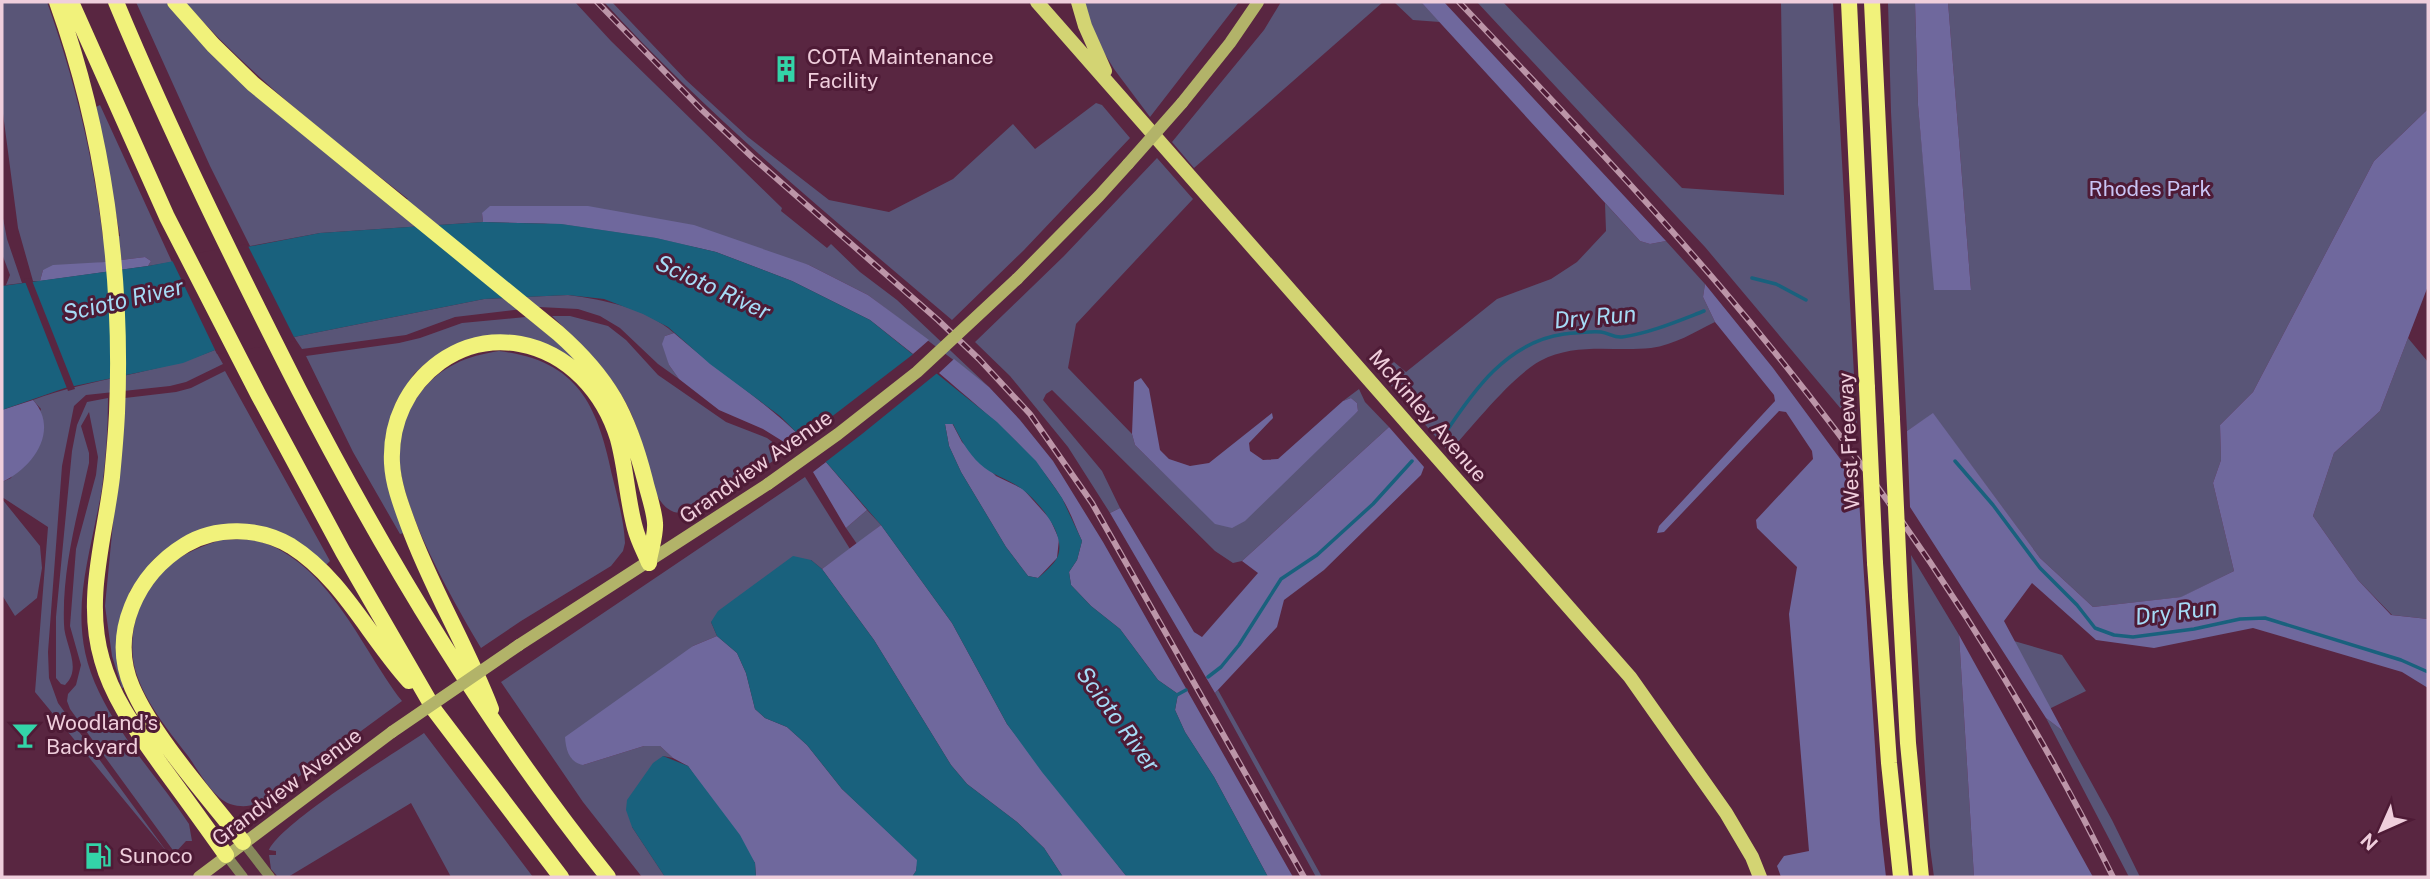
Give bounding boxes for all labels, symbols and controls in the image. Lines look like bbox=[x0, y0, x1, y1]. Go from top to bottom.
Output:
place label: COTA Maintenance Facility bbox=[807, 44, 994, 93]
building icon: COTA Maintenance Facility bbox=[771, 54, 801, 84]
park label: Rhodes Park bbox=[2089, 176, 2212, 201]
water label: Scioto River bbox=[652, 248, 775, 325]
water label: Scioto River bbox=[60, 272, 186, 327]
water label: Dry Run bbox=[1553, 299, 1637, 334]
street label: McKinley Avenue bbox=[1364, 344, 1493, 487]
street label: West Freeway bbox=[1832, 372, 1865, 510]
street label: Grandview Avenue bbox=[675, 405, 837, 529]
water label: Dry Run bbox=[2133, 593, 2218, 630]
water label: Scioto River bbox=[1071, 661, 1166, 777]
place label: Woodland’s Backyard bbox=[46, 710, 158, 759]
bar icon: Woodland’s Backyard bbox=[10, 720, 40, 750]
street label: Grandview Avenue bbox=[207, 722, 366, 851]
north arrow bbox=[2346, 795, 2416, 865]
text: N bbox=[2356, 829, 2382, 855]
fuel station icon: Sunoco bbox=[83, 841, 113, 871]
place label: Sunoco bbox=[119, 843, 193, 868]

